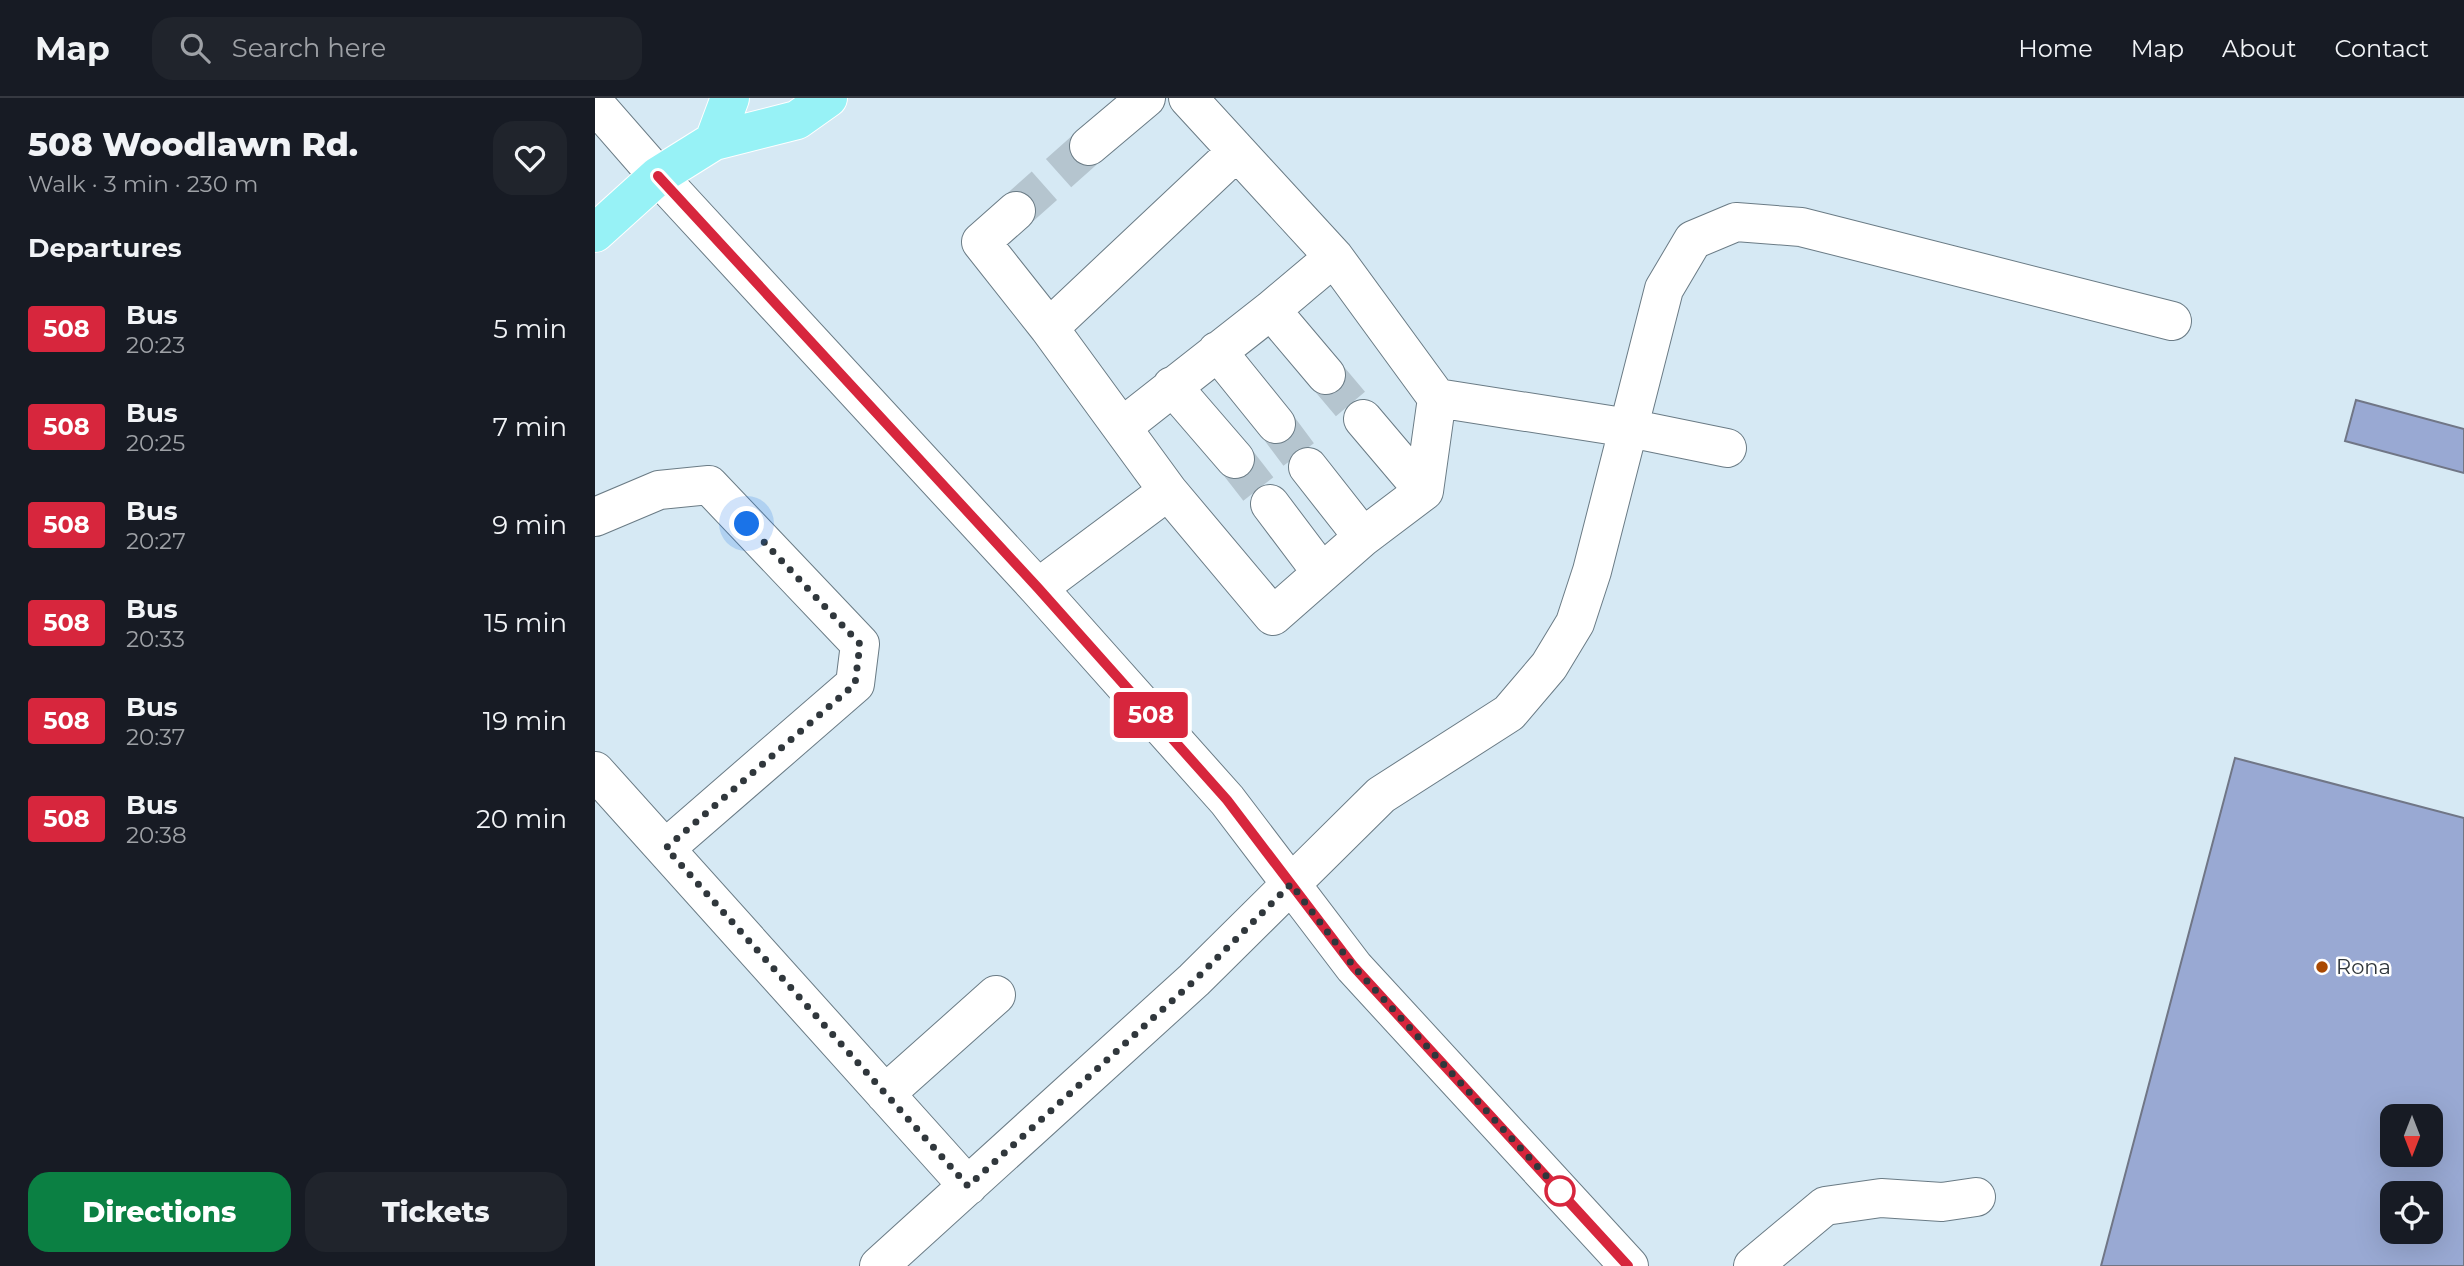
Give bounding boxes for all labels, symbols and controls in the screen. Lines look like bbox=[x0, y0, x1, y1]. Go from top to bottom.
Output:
search box bbox=[152, 17, 642, 80]
text: Map bbox=[35, 28, 110, 68]
icon: search bbox=[176, 29, 214, 67]
text: Search here bbox=[232, 32, 386, 64]
text: Home bbox=[2018, 34, 2093, 63]
text: Map bbox=[2131, 34, 2184, 63]
text: About bbox=[2222, 34, 2296, 63]
text: Contact bbox=[2334, 34, 2429, 63]
button: heart bbox=[493, 121, 567, 195]
text: 508 Woodlawn Rd. bbox=[28, 124, 358, 164]
text: Walk · 3 min · 230 m bbox=[28, 170, 258, 198]
text: Departures bbox=[28, 232, 182, 264]
text: Bus bbox=[126, 299, 178, 331]
text: 5 min bbox=[493, 313, 567, 345]
text: 508 bbox=[43, 314, 90, 343]
text: 20:23 bbox=[126, 331, 185, 359]
text: Bus bbox=[126, 397, 178, 429]
text: 7 min bbox=[493, 411, 567, 443]
text: 508 bbox=[43, 412, 90, 441]
text: 20:25 bbox=[126, 429, 185, 457]
text: Bus bbox=[126, 495, 178, 527]
your location bbox=[729, 506, 764, 541]
text: 9 min bbox=[492, 509, 567, 541]
text: 508 bbox=[43, 510, 90, 539]
text: 20:27 bbox=[126, 527, 186, 555]
text: Bus bbox=[126, 593, 178, 625]
text: 15 min bbox=[484, 607, 567, 639]
text: 508 bbox=[43, 608, 90, 637]
text: 20:33 bbox=[126, 625, 185, 653]
text: Bus bbox=[126, 691, 178, 723]
line badge: 508 bbox=[1111, 692, 1191, 738]
text: 508 bbox=[1128, 700, 1174, 729]
text: 19 min bbox=[483, 705, 567, 737]
text: 508 bbox=[43, 706, 90, 735]
text: 20:37 bbox=[126, 723, 185, 751]
text: Bus bbox=[126, 789, 178, 821]
text: 20 min bbox=[476, 803, 567, 835]
text: 508 bbox=[43, 804, 90, 833]
text: 20:38 bbox=[126, 821, 187, 849]
place label: Rona bbox=[2336, 954, 2391, 979]
marker: Rona bbox=[2314, 959, 2330, 975]
north arrow bbox=[2380, 1104, 2443, 1167]
map controls bbox=[2380, 1104, 2443, 1244]
button: Directions bbox=[28, 1172, 291, 1252]
button: Tickets bbox=[305, 1172, 567, 1252]
unlabelled marker bbox=[1545, 1176, 1575, 1206]
button: locate bbox=[2380, 1181, 2443, 1244]

